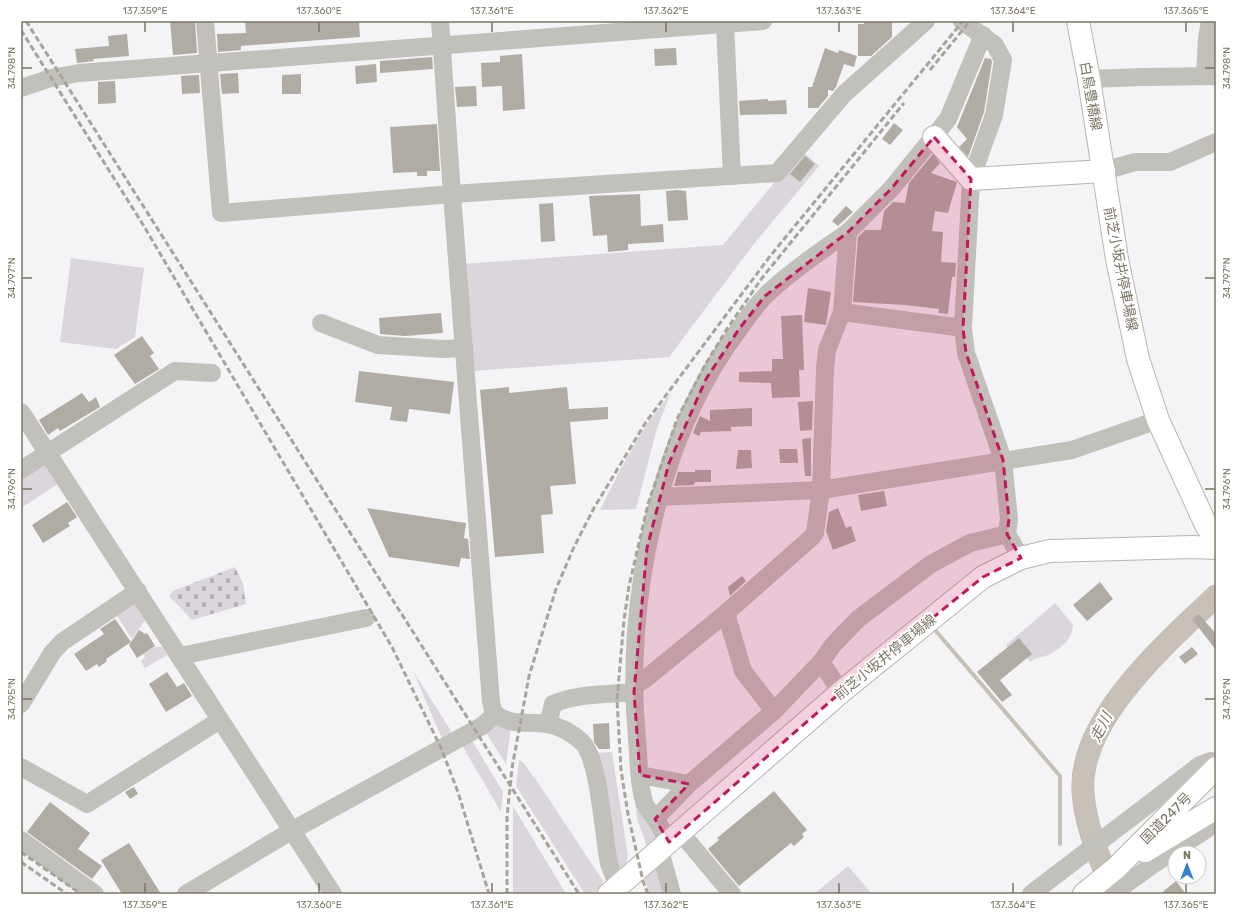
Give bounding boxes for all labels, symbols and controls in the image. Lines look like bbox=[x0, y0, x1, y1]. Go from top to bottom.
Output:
text: 137.359°E bbox=[122, 5, 168, 17]
text: 137.360°E bbox=[296, 5, 342, 17]
text: 137.361°E bbox=[470, 5, 514, 17]
text: 137.362°E bbox=[643, 5, 689, 17]
text: 137.363°E bbox=[816, 5, 862, 17]
text: 137.364°E bbox=[990, 5, 1036, 17]
text: 137.365°E bbox=[1163, 5, 1209, 17]
text: 34.798°N bbox=[6, 47, 18, 89]
text: 34.798°N bbox=[1221, 47, 1233, 89]
street label: 白鳥豊橋線 bbox=[1076, 60, 1105, 132]
street label: 前芝小坂井停車場線 bbox=[1100, 206, 1141, 333]
text: 34.797°N bbox=[6, 257, 18, 299]
text: 34.797°N bbox=[1221, 257, 1233, 299]
text: 34.796°N bbox=[6, 468, 18, 510]
text: 34.796°N bbox=[1221, 468, 1233, 510]
street label: 前芝小坂井停車場線 bbox=[831, 611, 940, 704]
text: 34.795°N bbox=[6, 678, 18, 720]
text: 34.795°N bbox=[1221, 678, 1233, 720]
water label: 走川 bbox=[1086, 708, 1117, 744]
street label: 国道247号 bbox=[1137, 789, 1196, 848]
north arrow bbox=[1167, 845, 1207, 885]
text: N bbox=[1183, 849, 1191, 862]
text: 137.359°E bbox=[122, 899, 168, 911]
text: 137.360°E bbox=[296, 899, 342, 911]
text: 137.361°E bbox=[470, 899, 514, 911]
text: 137.362°E bbox=[643, 899, 689, 911]
text: 137.363°E bbox=[816, 899, 862, 911]
text: 137.364°E bbox=[990, 899, 1036, 911]
text: 137.365°E bbox=[1163, 899, 1209, 911]

